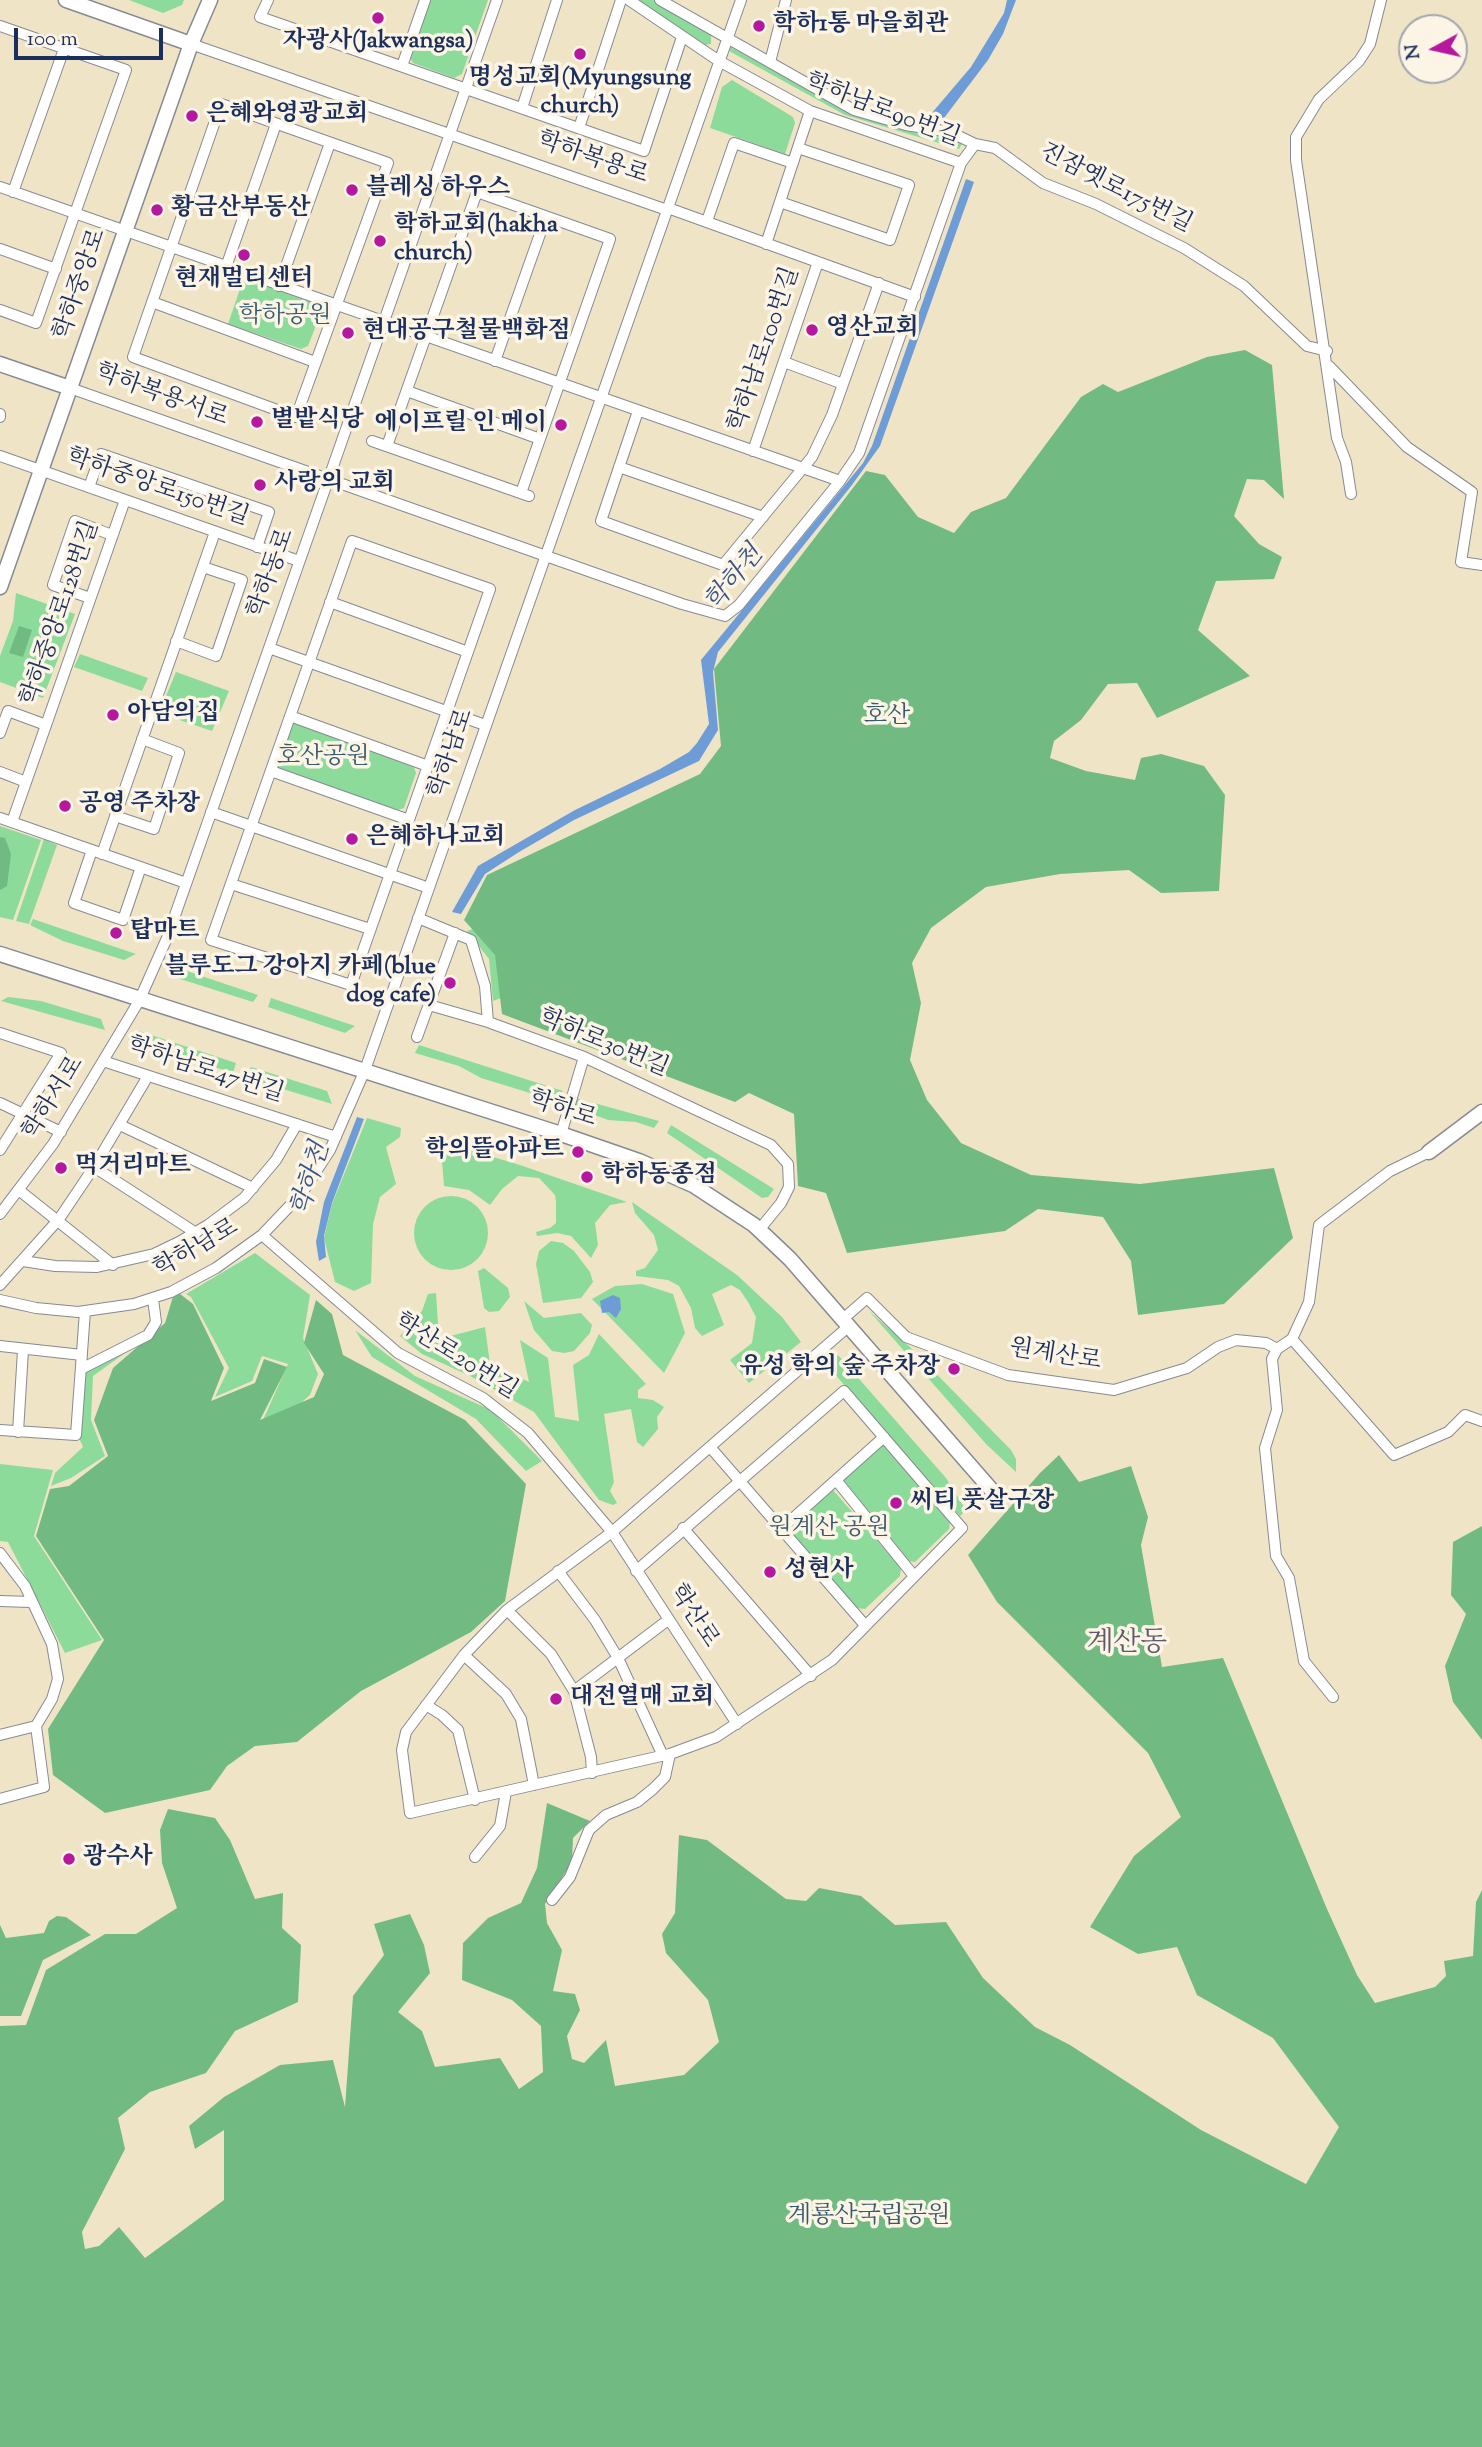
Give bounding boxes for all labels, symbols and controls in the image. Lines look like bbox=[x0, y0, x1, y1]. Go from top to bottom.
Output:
marker: 자광사(Jakwangsa) bbox=[370, 10, 386, 26]
place label: 학하1통 마을회관 bbox=[773, 12, 949, 40]
scale bar bbox=[18, 14, 166, 58]
north arrow bbox=[1398, 14, 1468, 84]
marker: 학하1통 마을회관 bbox=[751, 18, 767, 34]
text: 100 m bbox=[27, 25, 78, 55]
place label: 자광사(Jakwangsa) bbox=[282, 29, 474, 57]
text: N bbox=[1399, 42, 1428, 61]
marker: 명성교회(Myungsung church) bbox=[572, 46, 588, 62]
place label: 명성교회(Myungsung church) bbox=[469, 66, 691, 122]
street label: 학하남로90번길 bbox=[801, 69, 963, 155]
place label: 은혜와영광교회 bbox=[206, 102, 368, 130]
marker: 은혜와영광교회 bbox=[184, 108, 200, 124]
street label: 학하복용로 bbox=[533, 128, 651, 192]
street label: 진잠옛로175번길 bbox=[1034, 139, 1196, 241]
place label: 블레싱 하우스 bbox=[366, 176, 510, 204]
marker: 블레싱 하우스 bbox=[344, 182, 360, 198]
place label: 황금산부동산 bbox=[171, 196, 310, 224]
marker: 황금산부동산 bbox=[149, 202, 165, 218]
place label: 학하교회(hakha church) bbox=[394, 213, 558, 269]
street label: 학하중앙로 bbox=[50, 226, 114, 344]
marker: 학하교회(hakha church) bbox=[372, 233, 388, 249]
marker: 현재멀티센터 bbox=[236, 247, 252, 263]
street label: 학하남로100번길 bbox=[724, 264, 808, 436]
place label: 현재멀티센터 bbox=[174, 267, 314, 295]
park label: 학하공원 bbox=[239, 304, 331, 332]
place label: 영산교회 bbox=[826, 316, 919, 344]
place label: 현대공구철물백화점 bbox=[362, 319, 571, 347]
marker: 영산교회 bbox=[804, 322, 820, 338]
marker: 현대공구철물백화점 bbox=[340, 325, 356, 341]
street label: 학하복용서로 bbox=[91, 360, 231, 434]
place label: 별밭식당 bbox=[271, 408, 364, 436]
place label: 에이프릴 인 메이 bbox=[374, 411, 547, 439]
marker: 별밭식당 bbox=[249, 414, 265, 430]
marker: 에이프릴 인 메이 bbox=[553, 417, 569, 433]
street label: 학하중앙로150번길 bbox=[62, 444, 252, 534]
place label: 사랑의 교회 bbox=[274, 471, 395, 499]
marker: 사랑의 교회 bbox=[252, 477, 268, 493]
street label: 학하중앙로128번길 bbox=[17, 518, 107, 710]
street label: 학하동로 bbox=[244, 526, 302, 622]
water label: 학하천 bbox=[700, 541, 772, 619]
place label: 아담의집 bbox=[127, 701, 220, 729]
park label: 호산 bbox=[864, 704, 910, 732]
street label: 학하남로 bbox=[424, 705, 482, 803]
marker: 아담의집 bbox=[105, 707, 121, 723]
park label: 호산공원 bbox=[277, 745, 369, 773]
place label: 공영 주차장 bbox=[79, 792, 200, 820]
marker: 공영 주차장 bbox=[57, 798, 73, 814]
place label: 은혜하나교회 bbox=[366, 825, 505, 853]
marker: 은혜하나교회 bbox=[344, 831, 360, 847]
place label: 탑마트 bbox=[130, 919, 200, 947]
marker: 탑마트 bbox=[108, 925, 124, 941]
place label: 블루도그 강아지 카페(blue dog cafe) bbox=[165, 955, 436, 1011]
marker: 블루도그 강아지 카페(blue dog cafe) bbox=[442, 975, 458, 991]
street label: 학하로30번길 bbox=[534, 1005, 672, 1085]
street label: 학하남로47번길 bbox=[123, 1033, 287, 1111]
street label: 학하서로 bbox=[18, 1052, 92, 1146]
street label: 학하로 bbox=[524, 1087, 600, 1135]
place label: 학의뜰아파트 bbox=[425, 1138, 564, 1166]
water label: 학하천 bbox=[287, 1139, 339, 1221]
marker: 학의뜰아파트 bbox=[570, 1144, 586, 1160]
place label: 먹거리마트 bbox=[75, 1154, 191, 1182]
marker: 먹거리마트 bbox=[53, 1160, 69, 1176]
place label: 학하동종점 bbox=[601, 1163, 717, 1191]
marker: 학하동종점 bbox=[579, 1169, 595, 1185]
street label: 학하남로 bbox=[150, 1214, 244, 1286]
street label: 학산로20번길 bbox=[388, 1309, 522, 1407]
street label: 원계산로 bbox=[1007, 1336, 1103, 1378]
place label: 유성 학의 숲 주차장 bbox=[739, 1355, 940, 1383]
marker: 유성 학의 숲 주차장 bbox=[946, 1361, 962, 1377]
place label: 씨티 풋살구장 bbox=[910, 1489, 1054, 1517]
marker: 씨티 풋살구장 bbox=[888, 1495, 904, 1511]
park label: 원계산 공원 bbox=[768, 1516, 890, 1544]
place label: 성현사 bbox=[784, 1558, 854, 1586]
marker: 성현사 bbox=[762, 1564, 778, 1580]
street label: 학산로 bbox=[661, 1580, 723, 1654]
district label: 계산동 bbox=[1086, 1628, 1168, 1662]
place label: 대전열매 교회 bbox=[570, 1685, 714, 1713]
marker: 대전열매 교회 bbox=[548, 1691, 564, 1707]
place label: 광수사 bbox=[83, 1845, 153, 1873]
marker: 광수사 bbox=[61, 1851, 77, 1867]
park label: 계룡산국립공원 bbox=[788, 2204, 950, 2232]

